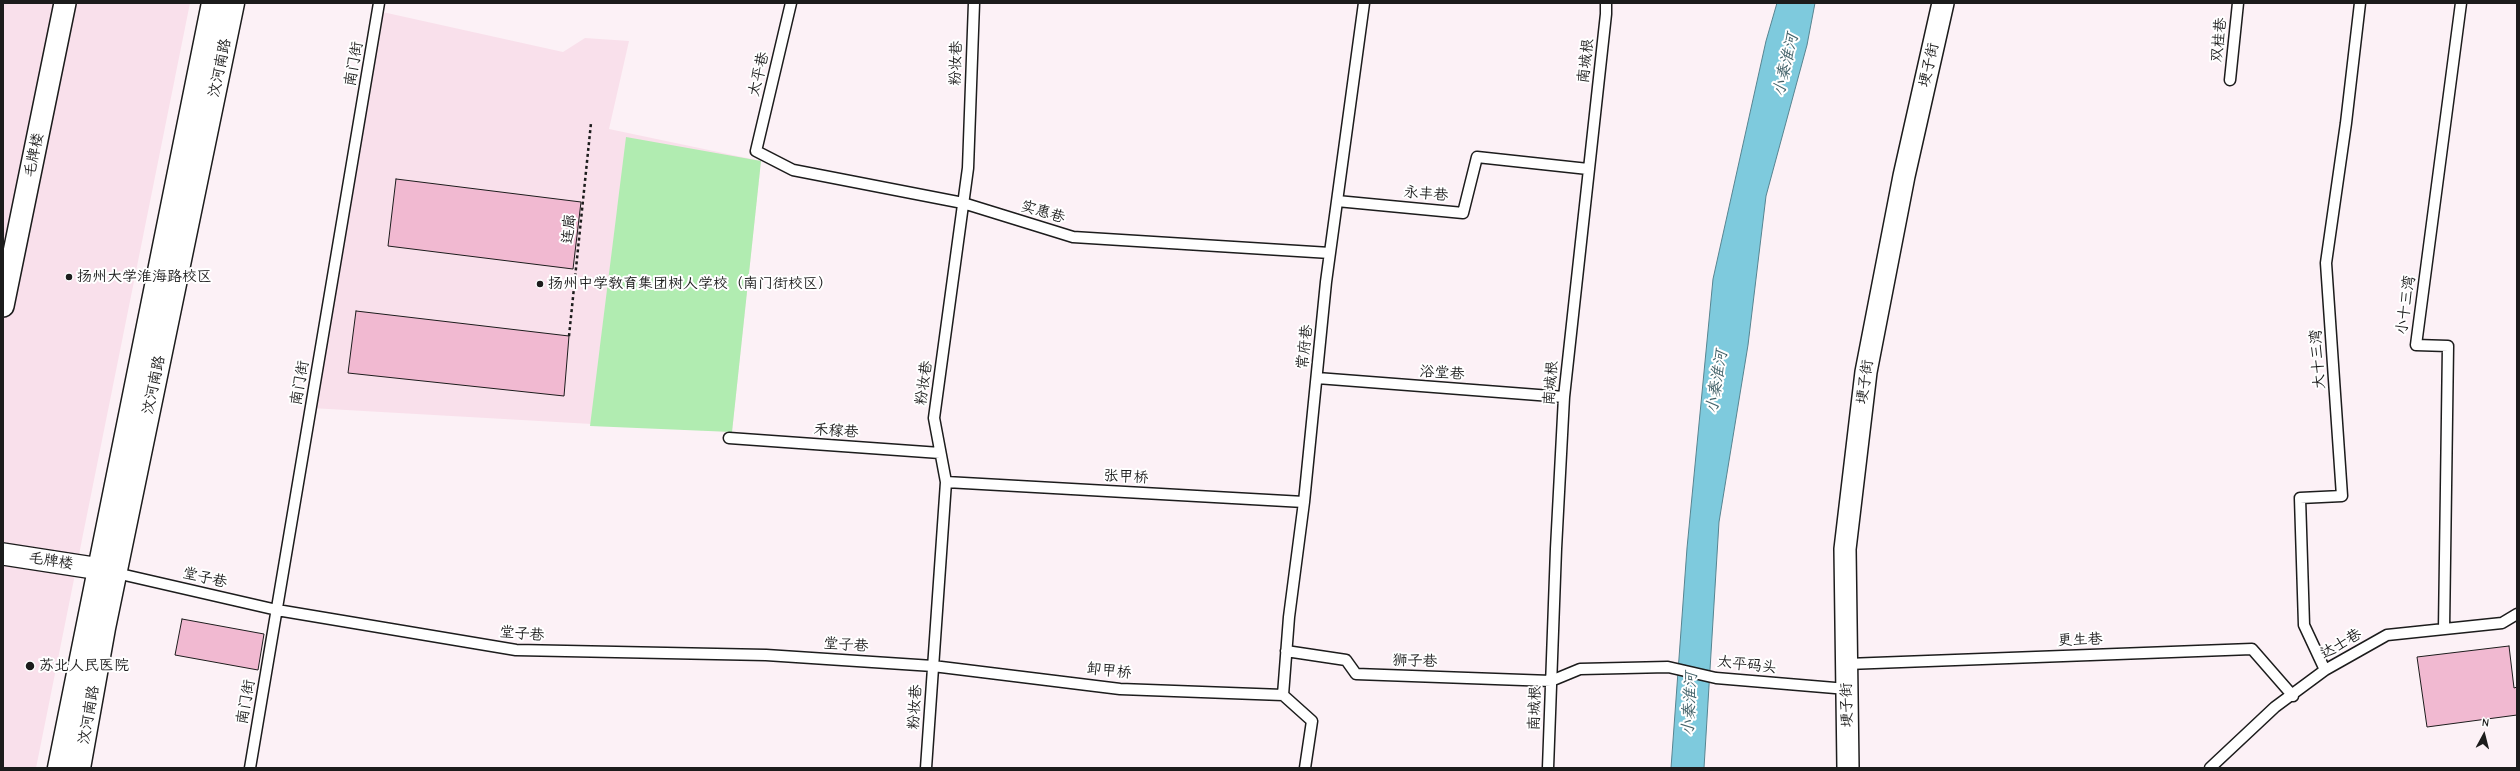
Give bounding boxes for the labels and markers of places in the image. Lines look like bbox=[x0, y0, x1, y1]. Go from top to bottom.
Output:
place label: 扬州大学淮海路校区 bbox=[77, 268, 212, 286]
marker: 扬州大学淮海路校区 bbox=[64, 272, 74, 282]
place label: 扬州中学教育集团树人学校（南门街校区） bbox=[548, 275, 833, 293]
marker: 扬州中学教育集团树人学校（南门街校区） bbox=[535, 279, 545, 289]
place label: 苏北人民医院 bbox=[39, 657, 129, 675]
marker: 苏北人民医院 bbox=[24, 660, 36, 672]

